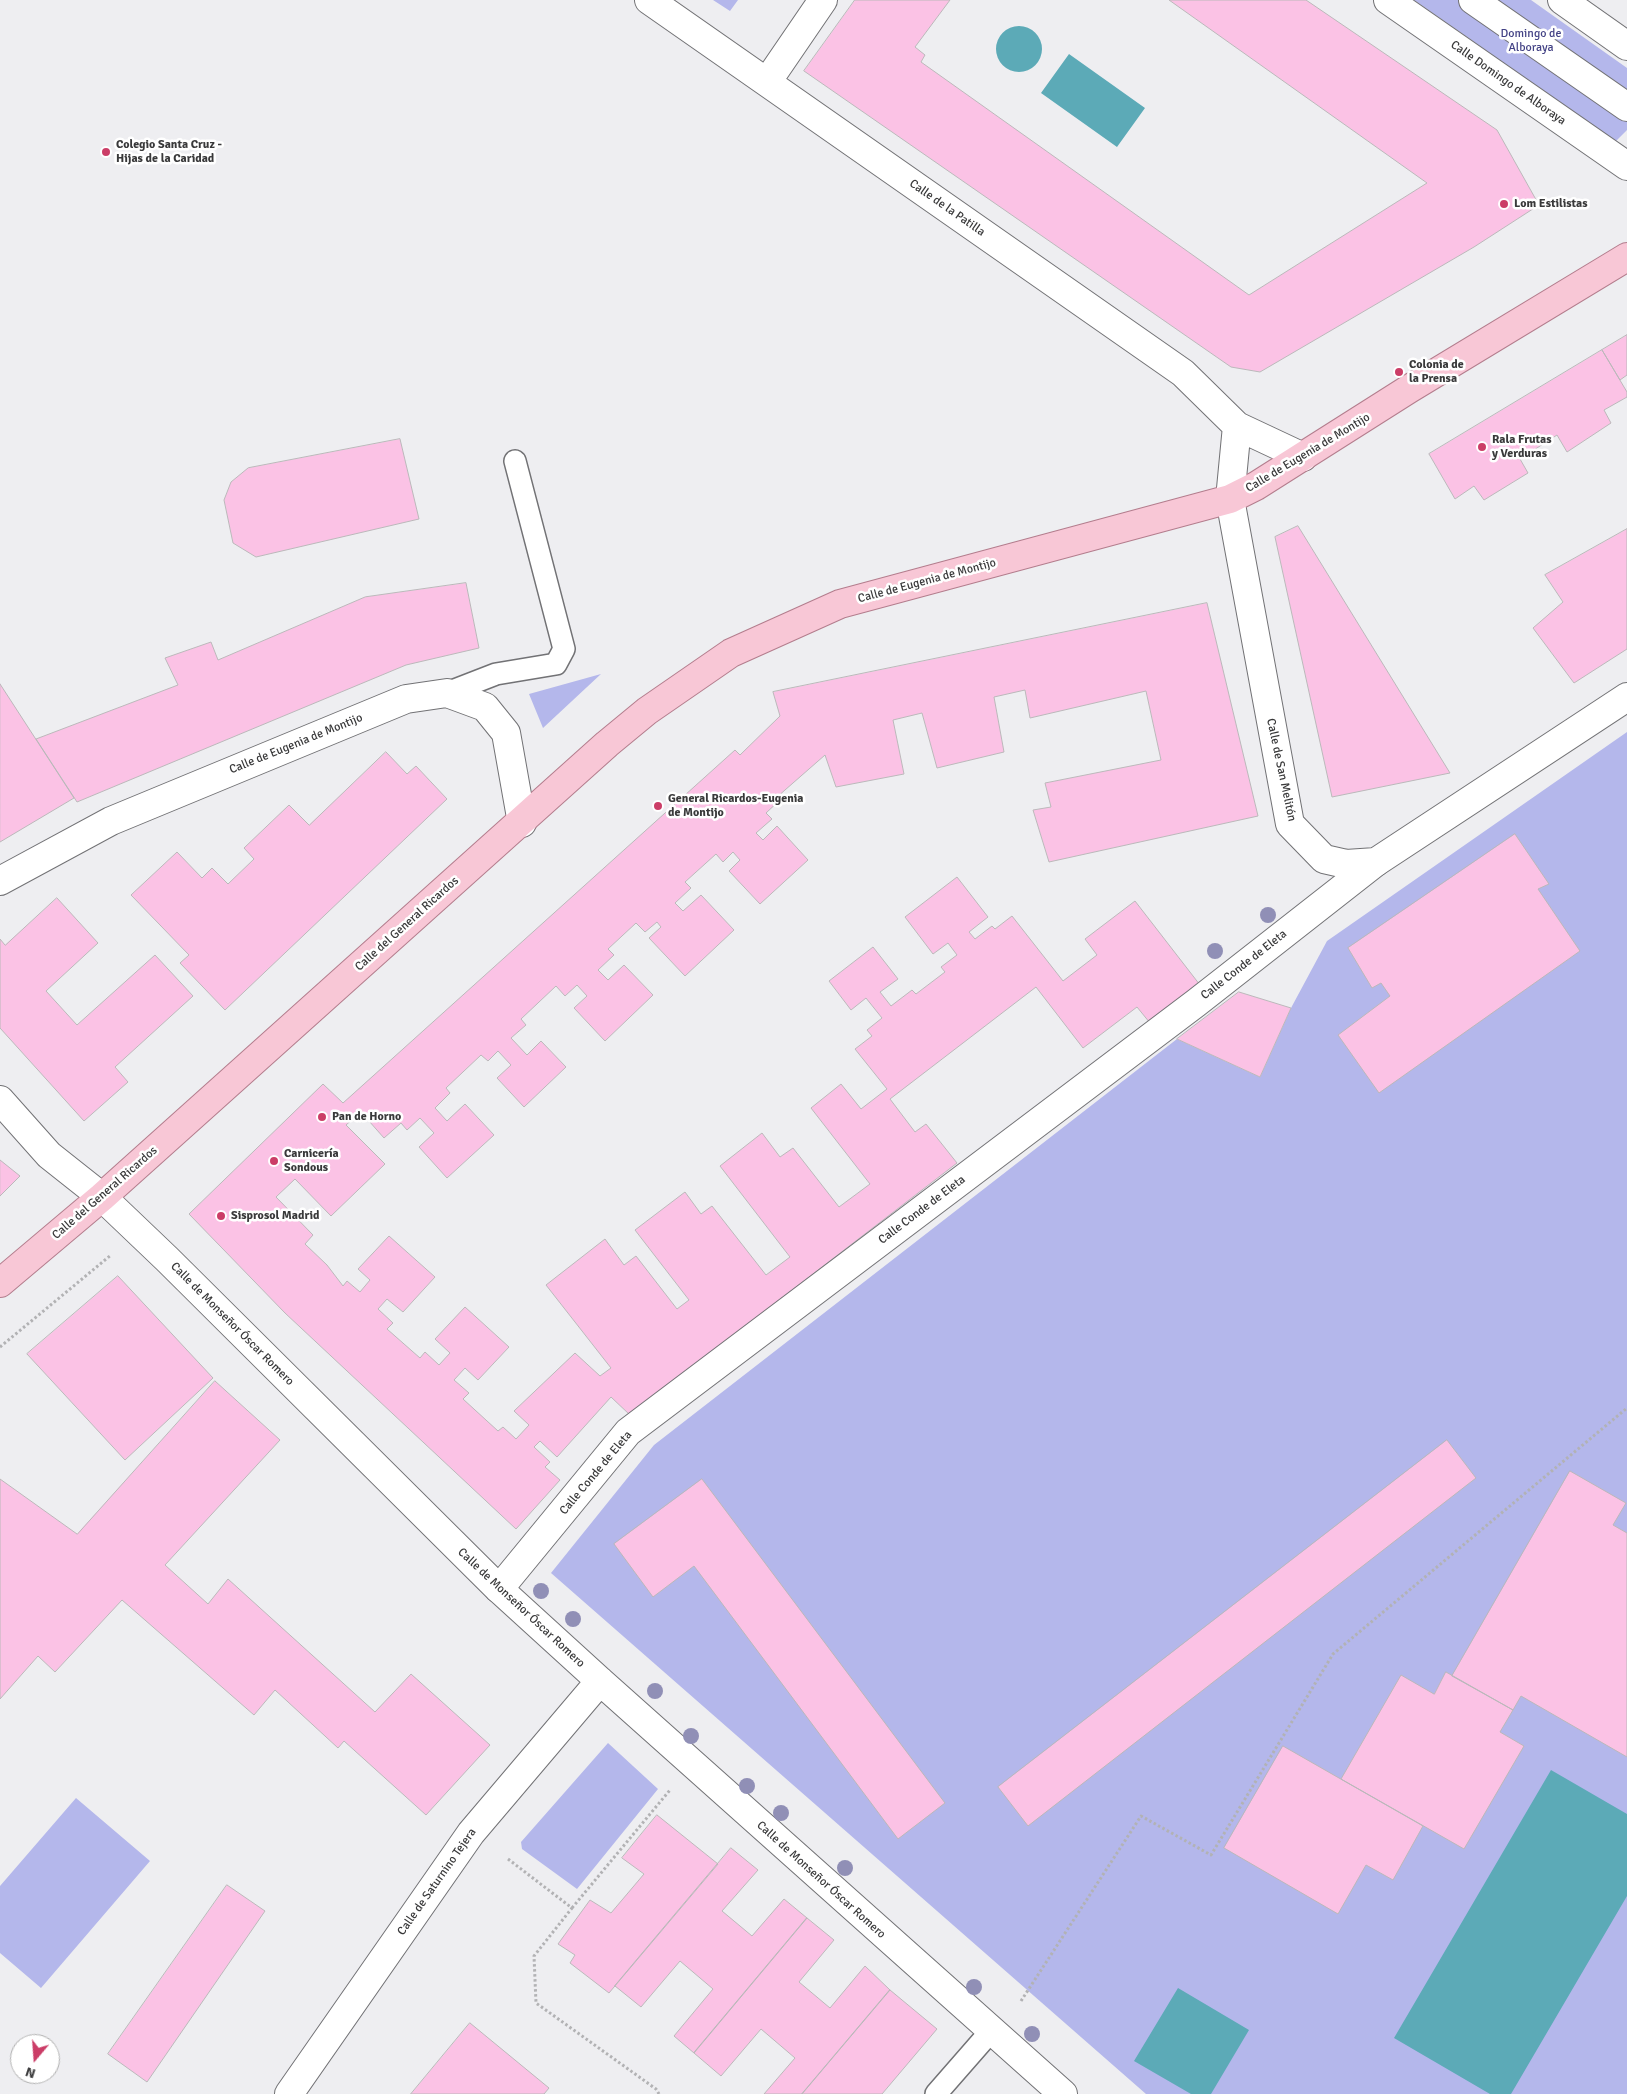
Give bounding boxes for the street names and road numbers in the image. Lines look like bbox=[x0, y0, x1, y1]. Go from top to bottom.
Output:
street label: Calle Domingo de Alboraya bbox=[1448, 38, 1568, 128]
street label: Calle de la Patilla bbox=[906, 177, 988, 239]
street label: Calle de Eugenia de Montijo bbox=[1243, 410, 1373, 496]
street label: Calle de Eugenia de Montijo bbox=[856, 556, 998, 606]
street label: Calle de Eugenia de Montijo bbox=[227, 711, 365, 777]
street label: Calle de San Melitón bbox=[1263, 717, 1299, 823]
street label: Calle del General Ricardos bbox=[352, 874, 462, 974]
street label: Calle Conde de Eleta bbox=[1198, 927, 1290, 1003]
street label: Calle del General Ricardos bbox=[50, 1143, 160, 1243]
street label: Calle Conde de Eleta bbox=[876, 1173, 968, 1247]
street label: Calle de Monseñor Óscar Romero bbox=[167, 1259, 297, 1389]
street label: Calle Conde de Eleta bbox=[557, 1428, 635, 1518]
street label: Calle de Monseñor Óscar Romero bbox=[454, 1545, 588, 1671]
street label: Calle de Monseñor Óscar Romero bbox=[754, 1818, 888, 1942]
street label: Calle de Saturnino Tejera bbox=[395, 1826, 479, 1938]

